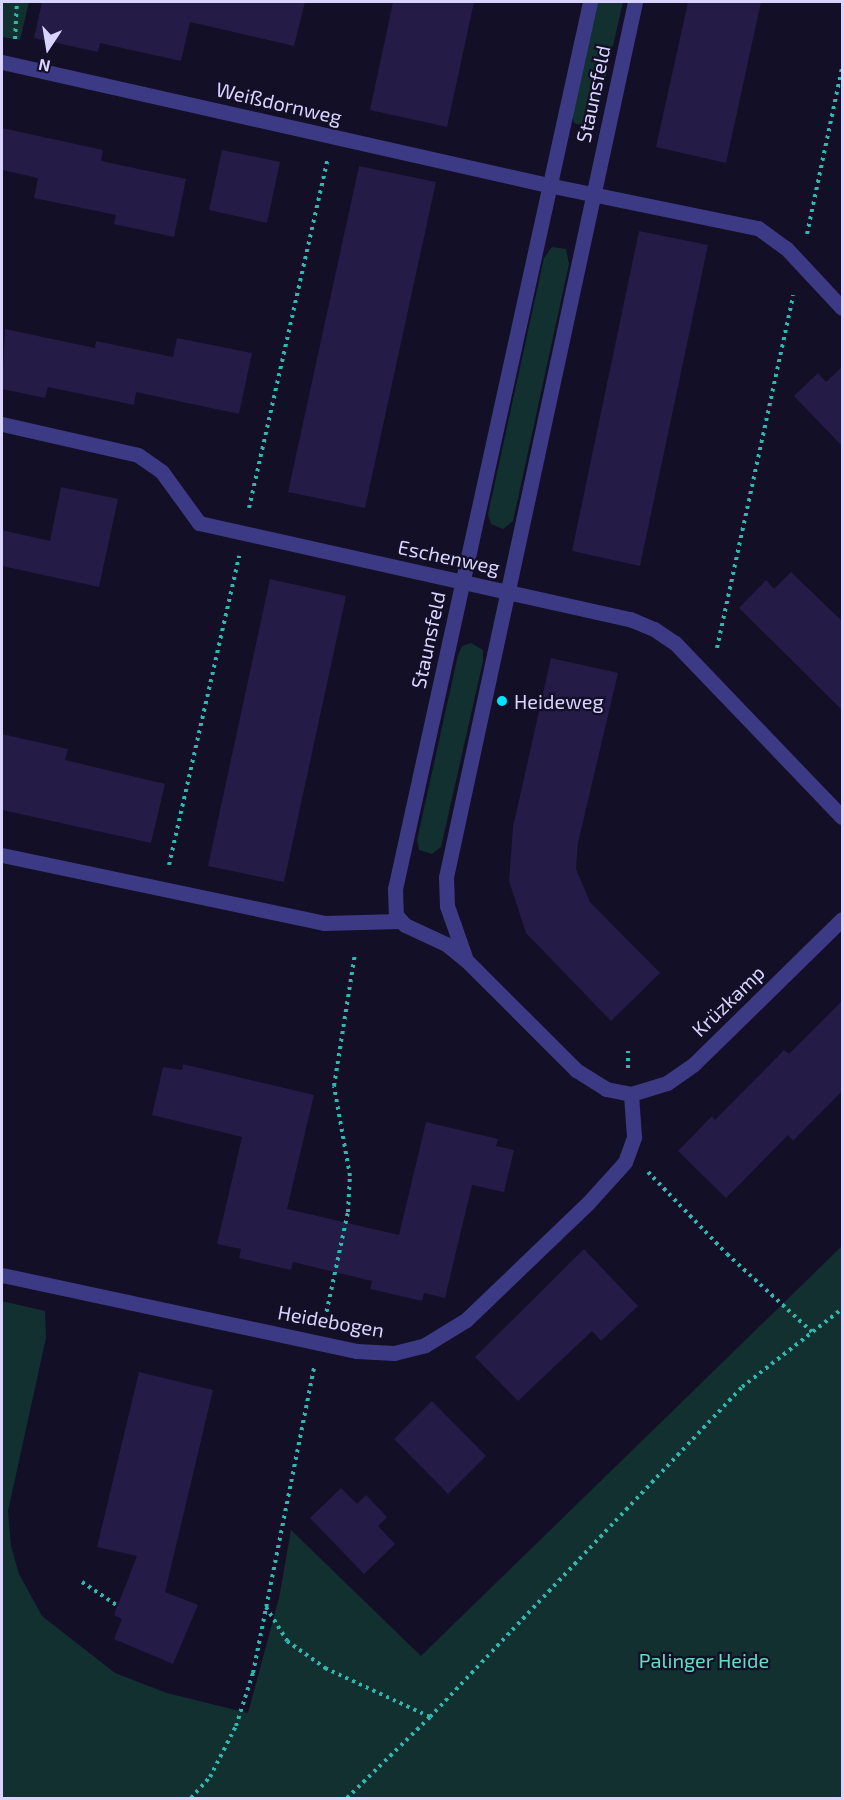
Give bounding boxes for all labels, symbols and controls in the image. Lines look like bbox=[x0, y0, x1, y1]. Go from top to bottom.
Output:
north arrow bbox=[18, 18, 78, 78]
street label: Staunsfeld bbox=[571, 43, 615, 145]
text: N bbox=[37, 56, 52, 77]
street label: Weißdornweg bbox=[214, 77, 344, 129]
street label: Eschenweg bbox=[396, 535, 502, 579]
street label: Staunsfeld bbox=[406, 589, 450, 691]
place label: Heideweg bbox=[514, 689, 604, 713]
marker: Heideweg bbox=[495, 694, 509, 708]
street label: Krüzkamp bbox=[687, 961, 769, 1041]
street label: Heidebogen bbox=[276, 1300, 386, 1342]
park label: Palinger Heide bbox=[639, 1648, 769, 1672]

